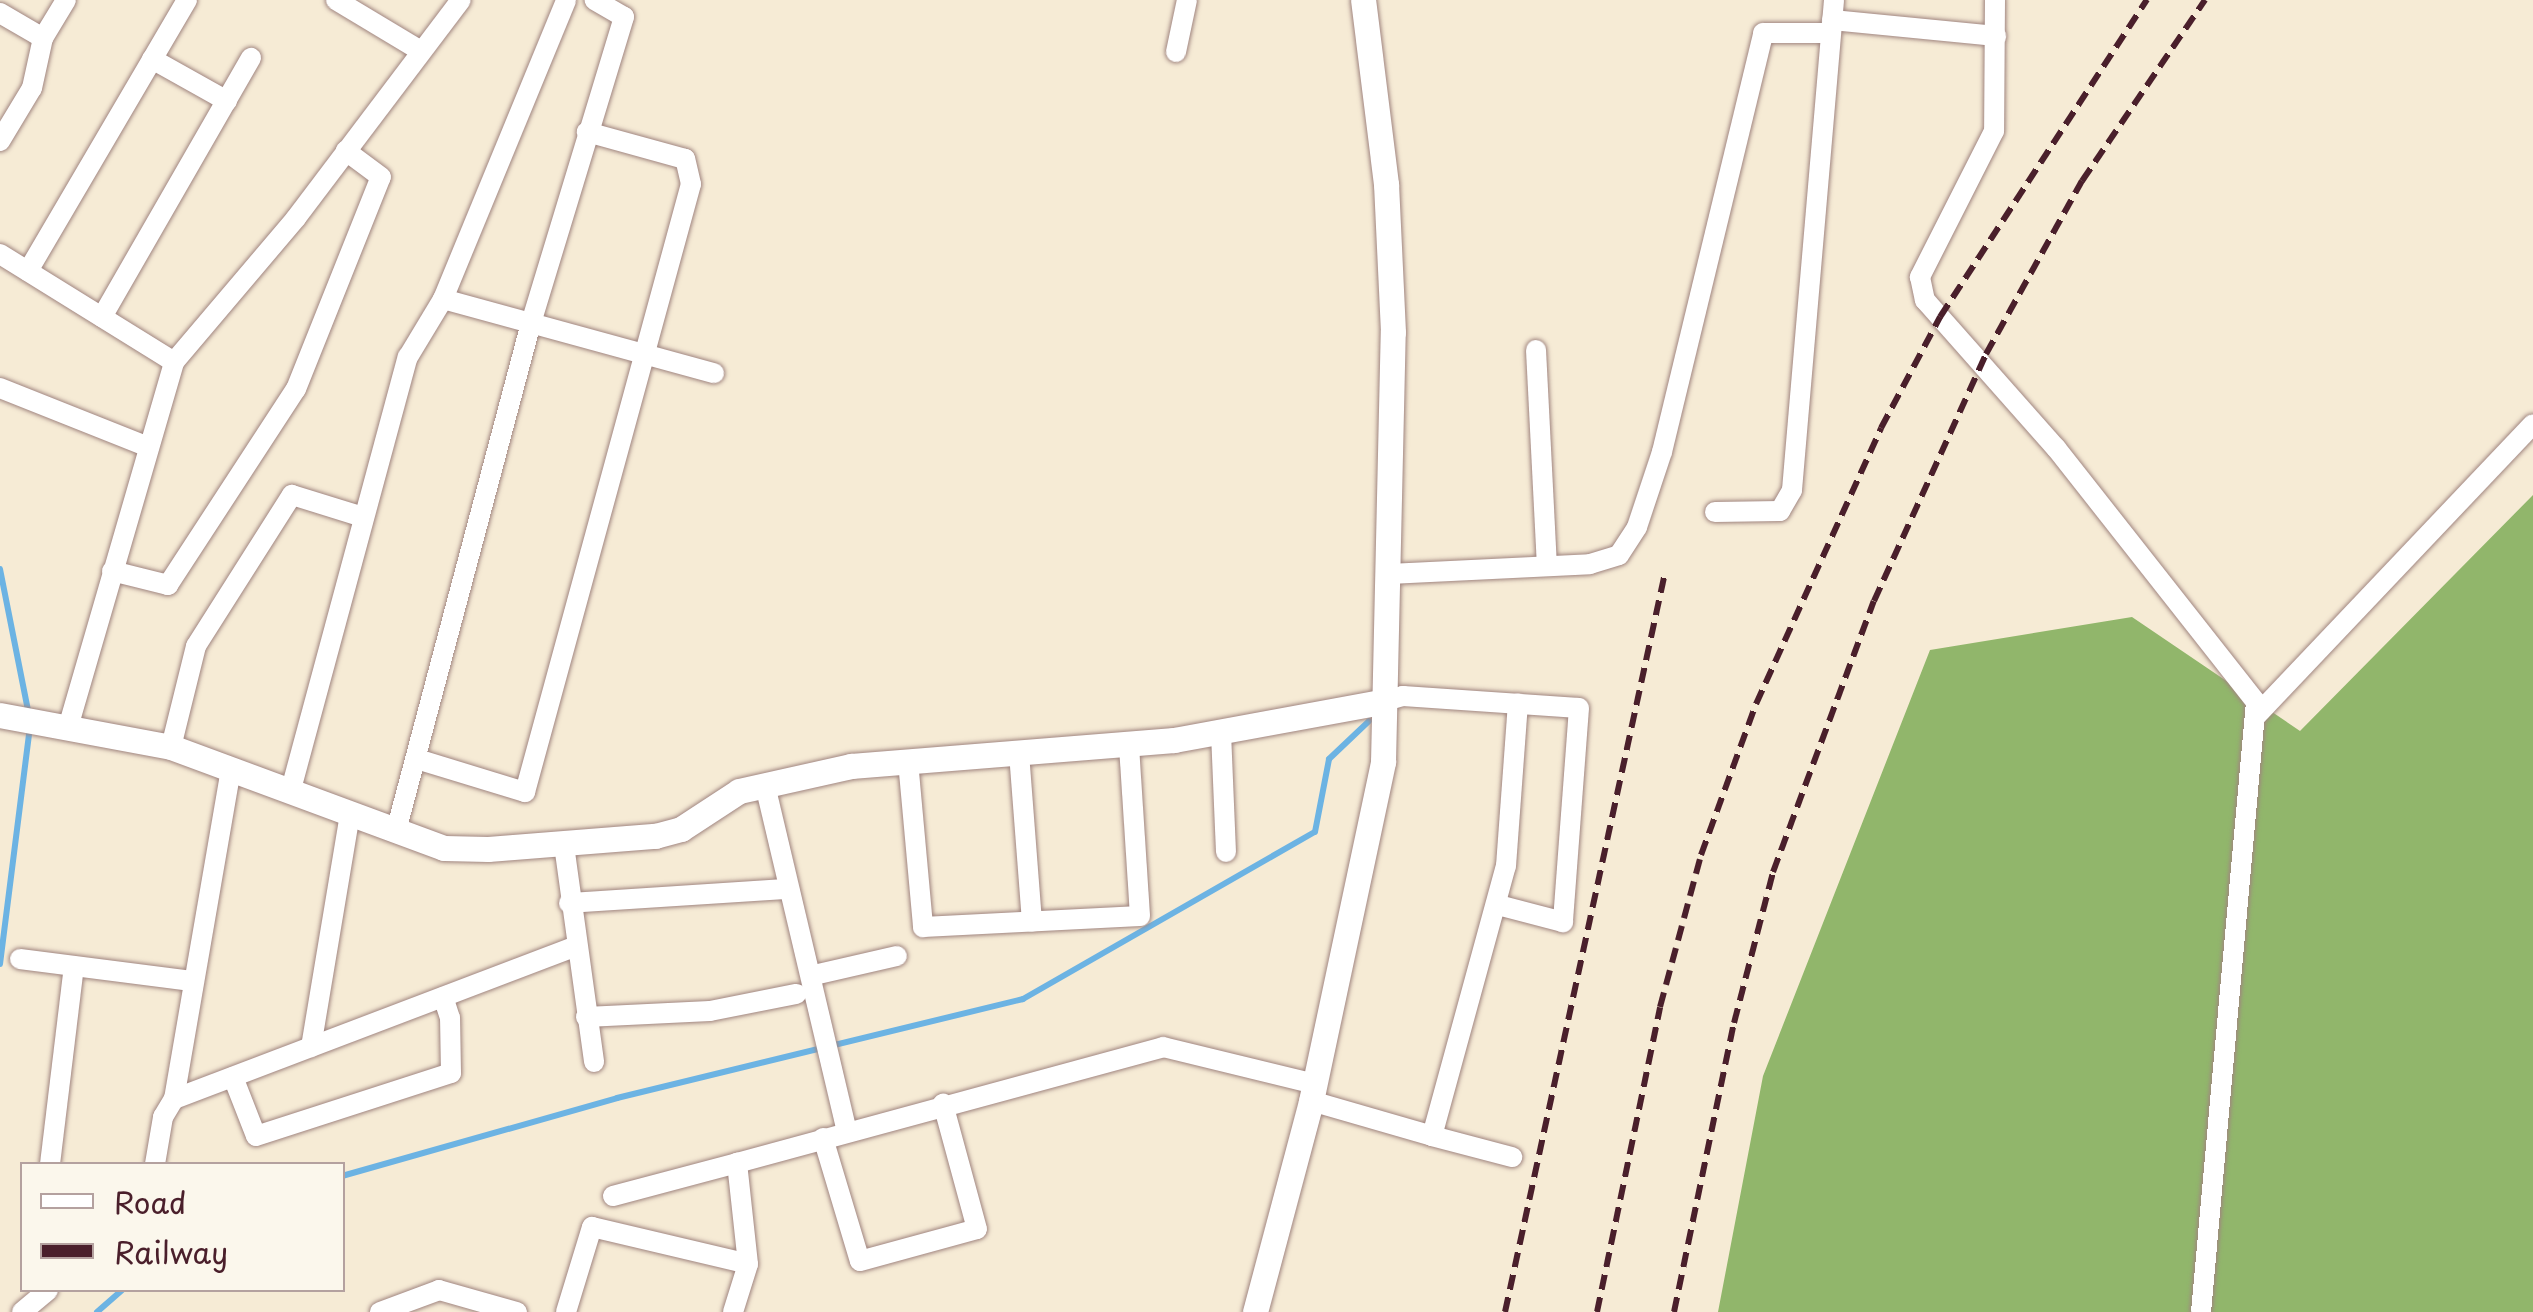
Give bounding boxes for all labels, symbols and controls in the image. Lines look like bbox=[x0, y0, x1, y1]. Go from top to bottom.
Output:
legend bbox=[20, 1162, 345, 1292]
text: Road bbox=[114, 1179, 187, 1224]
text: Railway bbox=[114, 1229, 228, 1274]

